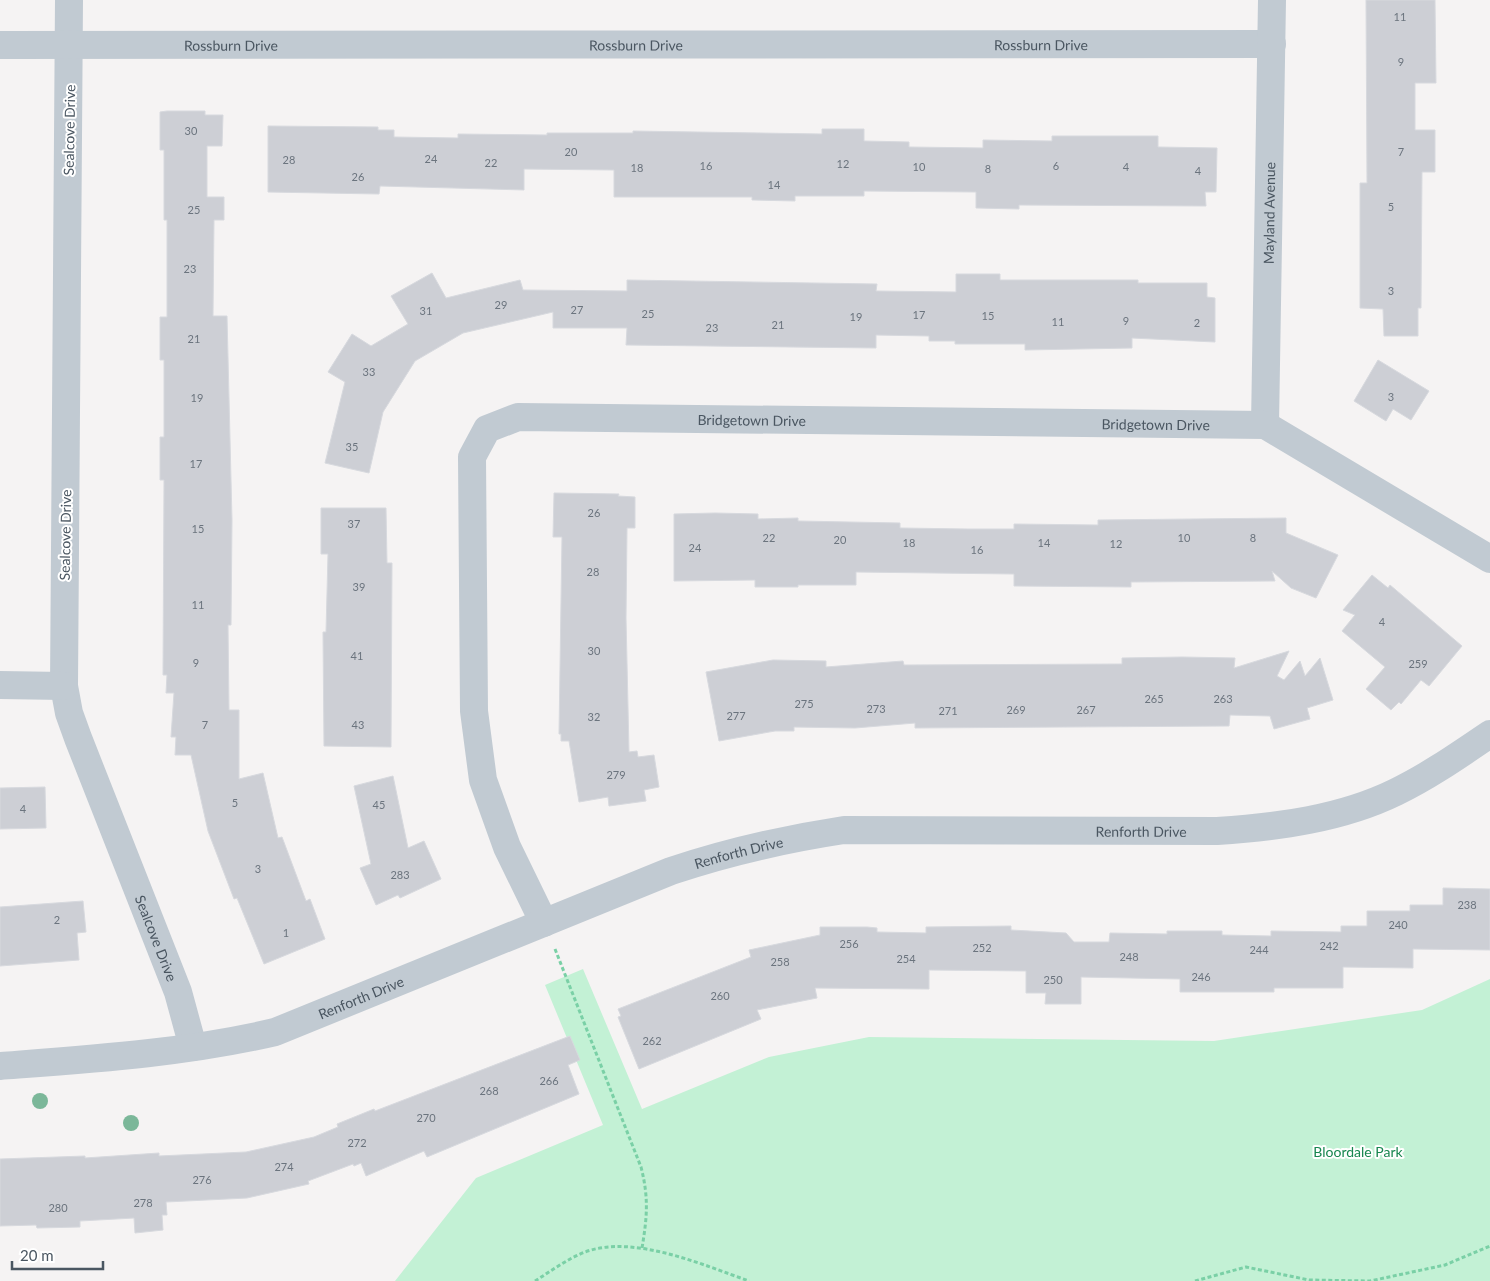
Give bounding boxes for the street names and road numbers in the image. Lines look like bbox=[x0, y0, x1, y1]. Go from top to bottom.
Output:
street label: Rossburn Drive bbox=[184, 36, 278, 53]
street label: Rossburn Drive bbox=[589, 36, 683, 53]
street label: Rossburn Drive bbox=[994, 36, 1088, 53]
street label: Sealcove Drive bbox=[60, 84, 78, 176]
street label: Mayland Avenue bbox=[1259, 162, 1278, 264]
street label: Bridgetown Drive bbox=[697, 410, 806, 429]
street label: Bridgetown Drive bbox=[1101, 415, 1210, 433]
street label: Sealcove Drive bbox=[56, 489, 74, 581]
street label: Renforth Drive bbox=[1096, 822, 1187, 839]
street label: Renforth Drive bbox=[692, 833, 784, 872]
street label: Sealcove Drive bbox=[132, 893, 181, 983]
street label: Renforth Drive bbox=[315, 972, 406, 1022]

